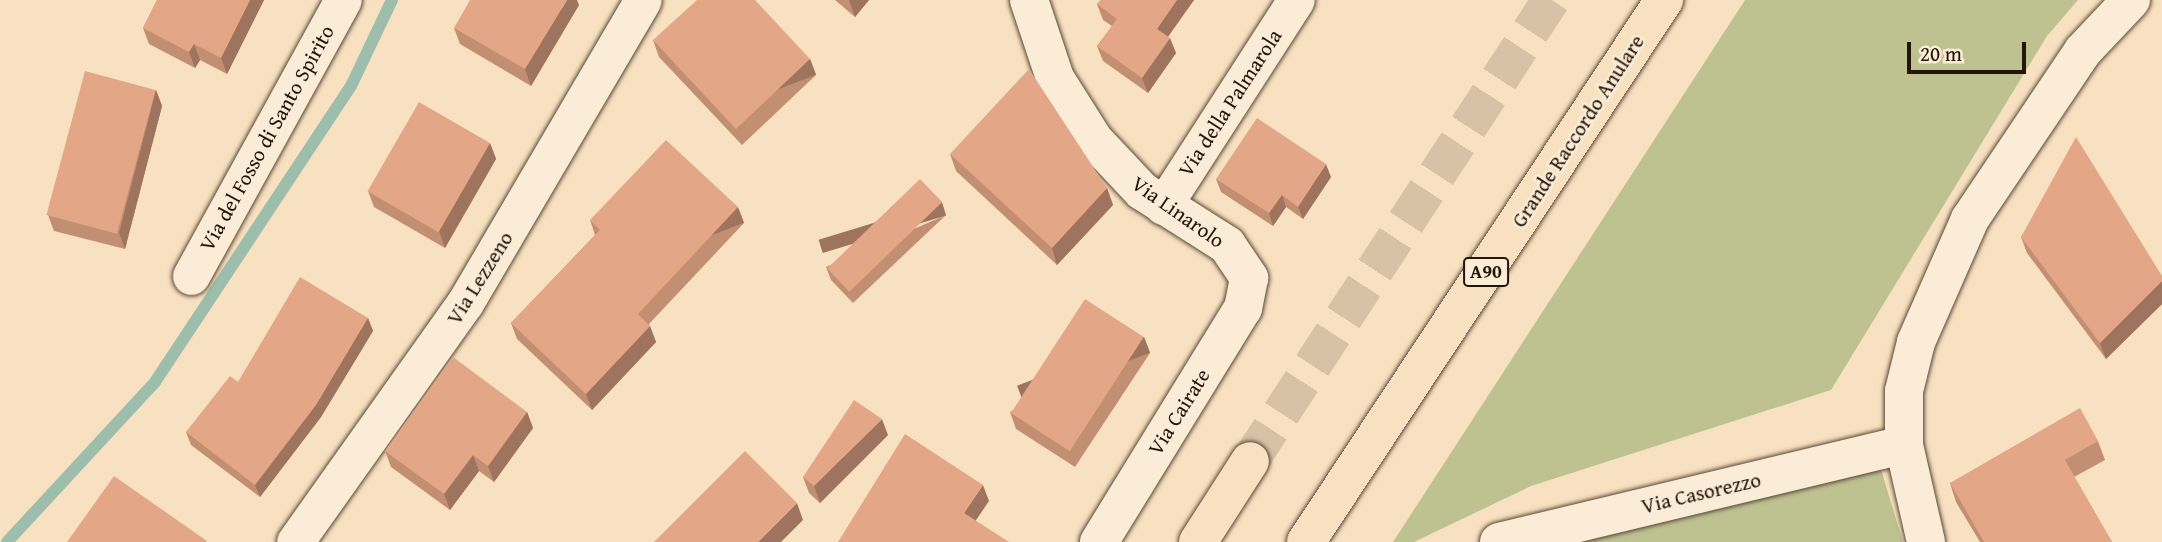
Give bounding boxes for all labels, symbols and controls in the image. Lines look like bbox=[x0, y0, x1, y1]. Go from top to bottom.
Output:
street label: Via del Fosso di Santo Spirito bbox=[194, 21, 340, 255]
street label: Via della Palmarola bbox=[1173, 25, 1287, 181]
scale bar bbox=[1910, 28, 2029, 72]
street label: Grande Raccordo Anulare bbox=[1506, 30, 1650, 232]
text: 20 m bbox=[1920, 38, 1962, 69]
street label: Via Linarolo bbox=[1127, 171, 1229, 253]
street label: Via Lezzeno bbox=[441, 227, 519, 329]
road number: A90 bbox=[1462, 256, 1510, 288]
street label: Via Cairate bbox=[1143, 364, 1215, 460]
street label: Via Casorezzo bbox=[1639, 467, 1763, 519]

